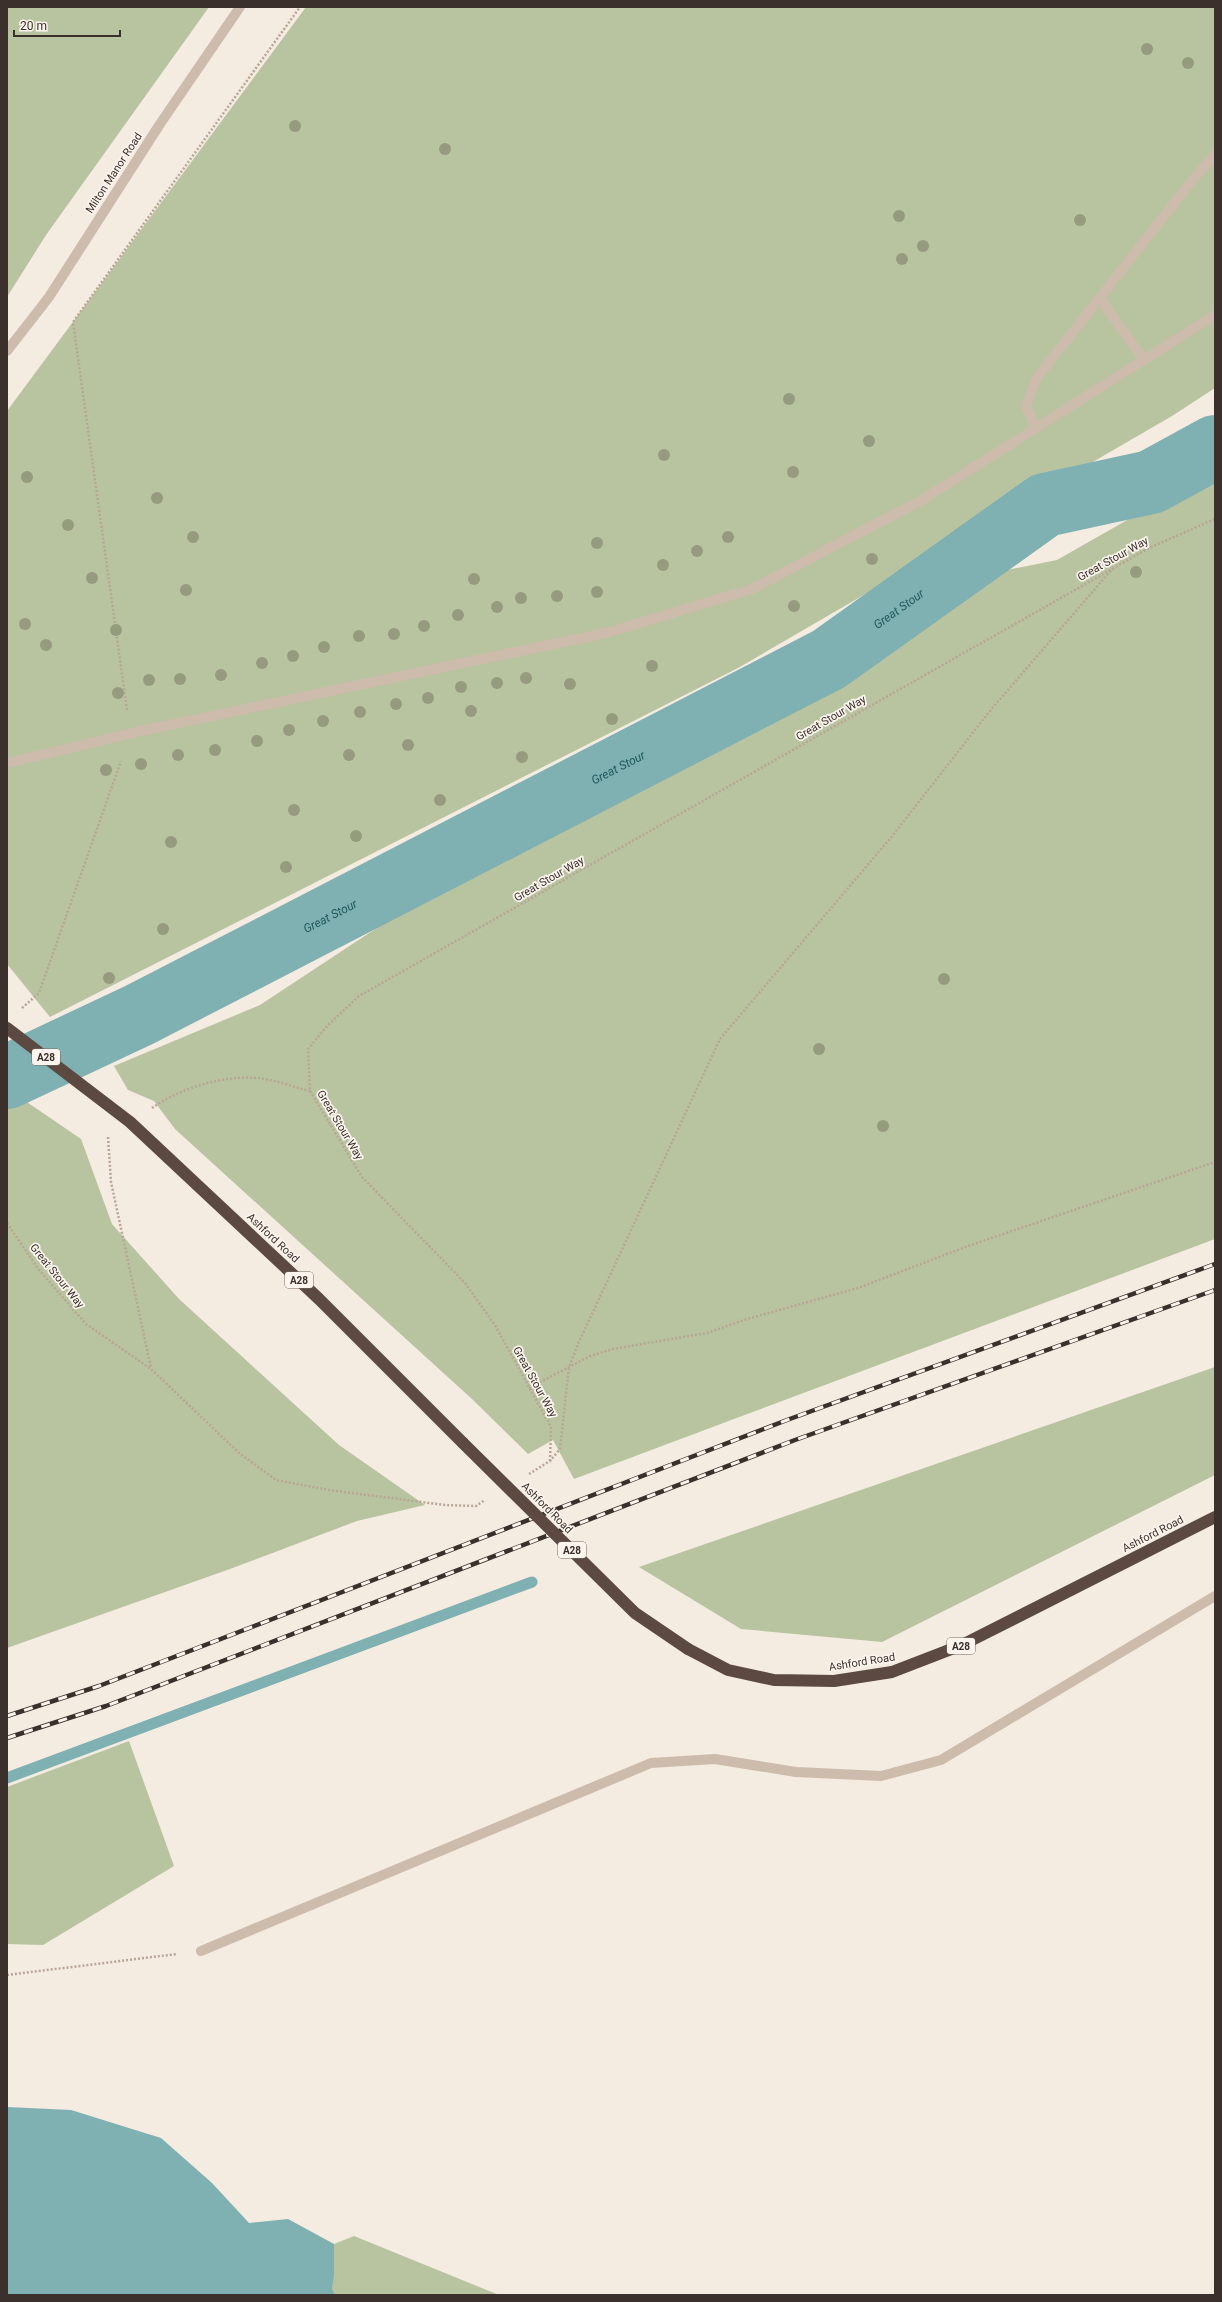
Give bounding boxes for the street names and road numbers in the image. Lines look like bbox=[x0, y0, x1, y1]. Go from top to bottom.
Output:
street label: Milton Manor Road bbox=[83, 130, 145, 216]
street label: Great Stour Way bbox=[1075, 534, 1151, 584]
street label: Great Stour Way bbox=[794, 692, 869, 743]
street label: Great Stour Way bbox=[512, 853, 587, 904]
road number: A28 bbox=[32, 1049, 60, 1065]
street label: Great Stour Way bbox=[314, 1088, 366, 1163]
street label: Ashford Road bbox=[244, 1210, 302, 1266]
street label: Great Stour Way bbox=[27, 1241, 87, 1311]
road number: A28 bbox=[285, 1272, 313, 1288]
street label: Great Stour Way bbox=[510, 1344, 560, 1420]
street label: Ashford Road bbox=[519, 1480, 575, 1536]
street label: Ashford Road bbox=[1120, 1513, 1186, 1555]
road number: A28 bbox=[558, 1542, 586, 1558]
road number: A28 bbox=[947, 1638, 975, 1654]
street label: Ashford Road bbox=[828, 1650, 896, 1674]

